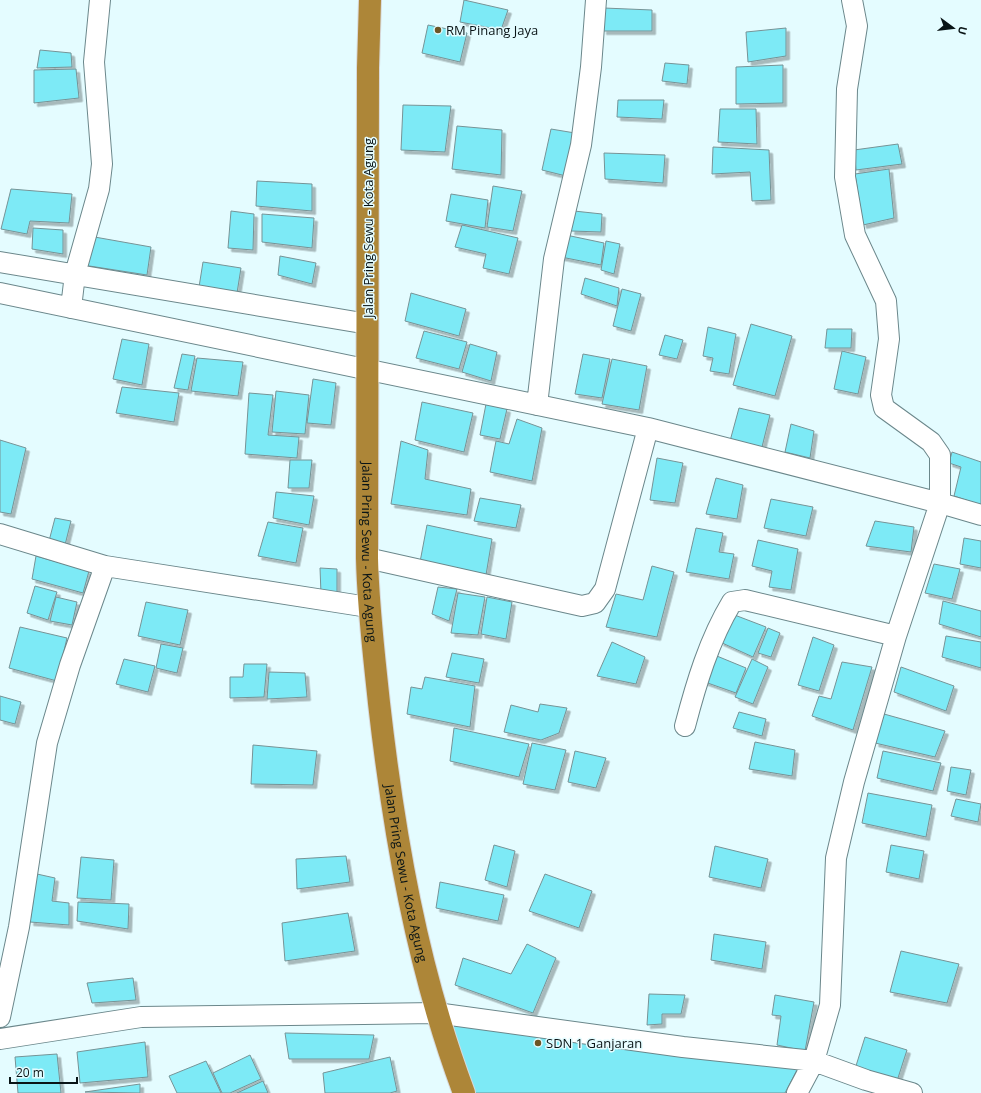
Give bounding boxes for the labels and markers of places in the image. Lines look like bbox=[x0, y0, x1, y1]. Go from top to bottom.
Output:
place label: RM Pinang Jaya bbox=[446, 21, 538, 39]
marker: RM Pinang Jaya bbox=[433, 25, 443, 35]
place label: SDN 1 Ganjaran bbox=[546, 1034, 642, 1052]
marker: SDN 1 Ganjaran bbox=[533, 1038, 543, 1048]

